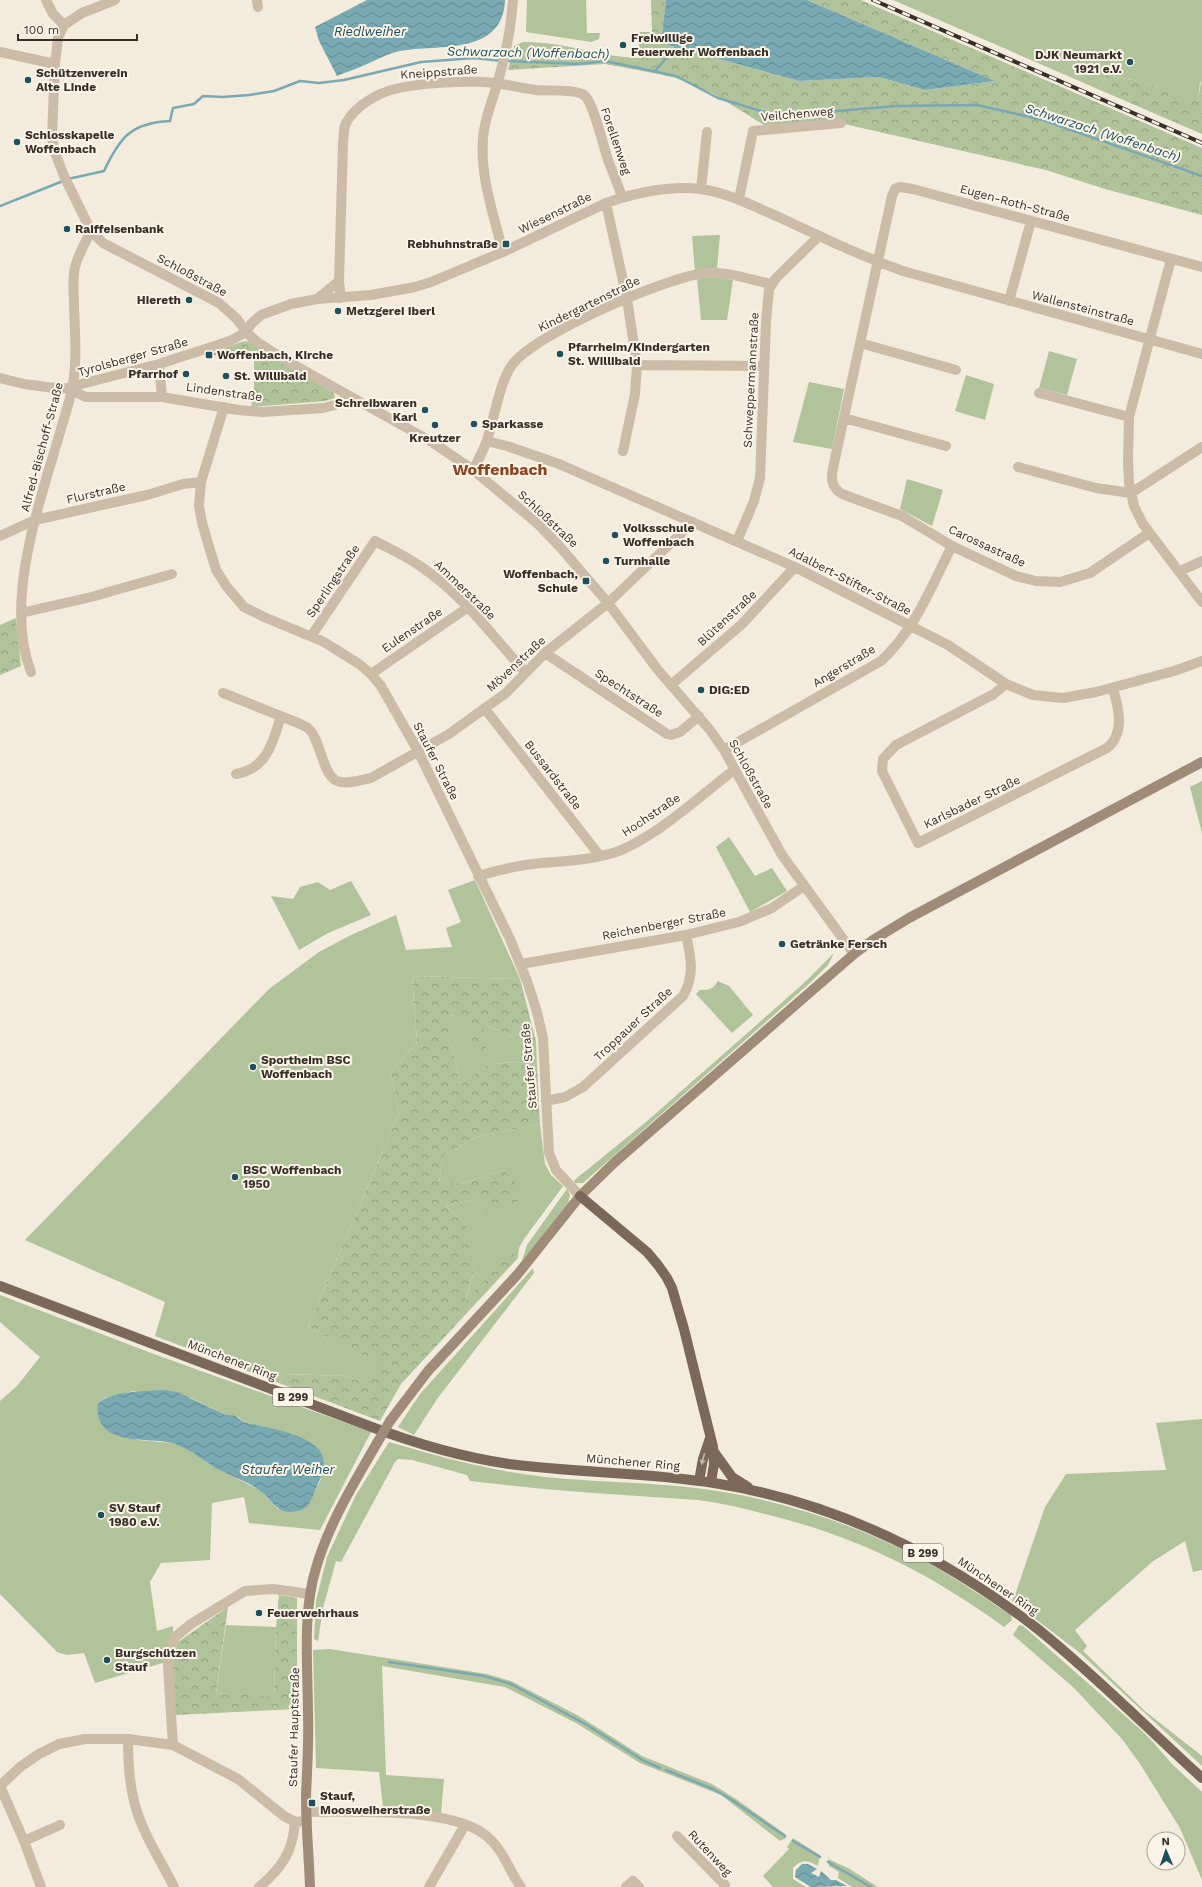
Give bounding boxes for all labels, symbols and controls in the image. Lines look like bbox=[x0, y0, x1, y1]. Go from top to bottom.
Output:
scale bar bbox=[18, 16, 137, 42]
text: 100 m bbox=[24, 23, 59, 37]
water label: Riedlweiher bbox=[334, 24, 407, 39]
place label: Freiwillige Feuerwehr Woffenbach bbox=[631, 31, 769, 59]
marker: Freiwillige Feuerwehr Woffenbach bbox=[618, 40, 628, 50]
water label: Schwarzach (Woffenbach) bbox=[447, 44, 609, 61]
place label: DJK Neumarkt 1921 e.V. bbox=[1035, 48, 1123, 76]
marker: DJK Neumarkt 1921 e.V. bbox=[1125, 57, 1135, 67]
street label: Kneippstraße bbox=[400, 62, 478, 82]
place label: Schützenverein Alte Linde bbox=[36, 66, 128, 94]
marker: Schützenverein Alte Linde bbox=[23, 75, 33, 85]
water label: Schwarzach (Woffenbach) bbox=[1023, 100, 1182, 165]
street label: Veilchenweg bbox=[760, 104, 834, 124]
street label: Forellenweg bbox=[598, 106, 634, 177]
place label: Schlosskapelle Woffenbach bbox=[25, 128, 115, 156]
marker: Schlosskapelle Woffenbach bbox=[12, 137, 22, 147]
street label: Eugen-Roth-Straße bbox=[958, 182, 1072, 224]
street label: Wiesenstraße bbox=[516, 189, 594, 237]
place label: Raiffeisenbank bbox=[75, 222, 164, 236]
marker: Raiffeisenbank bbox=[62, 224, 72, 234]
place label: Rebhuhnstraße bbox=[407, 237, 498, 251]
marker: Rebhuhnstraße bbox=[501, 239, 511, 249]
street label: Schloßstraße bbox=[155, 251, 229, 299]
street label: Kindergartenstraße bbox=[536, 273, 642, 335]
street label: Wallensteinstraße bbox=[1030, 288, 1136, 328]
place label: Hiereth bbox=[137, 293, 181, 307]
marker: Hiereth bbox=[184, 295, 194, 305]
place label: Metzgerei Iberl bbox=[346, 304, 435, 318]
marker: Metzgerei Iberl bbox=[333, 306, 343, 316]
street label: Schweppermannstraße bbox=[740, 312, 762, 448]
street label: Tyrolsberger Straße bbox=[76, 335, 190, 379]
place label: Pfarrheim/Kindergarten St. Willibald bbox=[568, 340, 710, 368]
place label: Woffenbach, Kirche bbox=[217, 348, 333, 362]
marker: Pfarrheim/Kindergarten St. Willibald bbox=[555, 349, 565, 359]
marker: Woffenbach, Kirche bbox=[204, 350, 214, 360]
place label: Pfarrhof bbox=[128, 367, 178, 381]
marker: Pfarrhof bbox=[181, 369, 191, 379]
place label: St. Willibald bbox=[234, 369, 306, 383]
marker: St. Willibald bbox=[221, 371, 231, 381]
street label: Lindenstraße bbox=[185, 380, 263, 404]
street label: Alfred-Bischoff-Straße bbox=[18, 381, 66, 513]
place label: Schreibwaren Karl bbox=[335, 396, 417, 424]
marker: Schreibwaren Karl bbox=[420, 405, 430, 415]
place label: Sparkasse bbox=[482, 417, 543, 431]
marker: Sparkasse bbox=[469, 419, 479, 429]
marker: Kreutzer bbox=[430, 420, 440, 430]
place label: Kreutzer bbox=[409, 431, 461, 445]
district label: Woffenbach bbox=[453, 460, 547, 479]
street label: Flurstraße bbox=[65, 479, 127, 507]
street label: Schloßstraße bbox=[515, 488, 581, 551]
place label: Volksschule Woffenbach bbox=[623, 521, 694, 549]
street label: Carossastraße bbox=[946, 522, 1028, 570]
marker: Volksschule Woffenbach bbox=[610, 530, 620, 540]
street label: Sperlingstraße bbox=[303, 542, 363, 620]
street label: Adalbert-Stifter-Straße bbox=[786, 544, 914, 618]
place label: Turnhalle bbox=[614, 554, 670, 568]
marker: Turnhalle bbox=[601, 556, 611, 566]
street label: Ammerstraße bbox=[432, 557, 499, 623]
place label: Woffenbach, Schule bbox=[503, 567, 578, 595]
marker: Woffenbach, Schule bbox=[581, 576, 591, 586]
street label: Blütenstraße bbox=[695, 587, 759, 649]
street label: Eulenstraße bbox=[379, 605, 445, 655]
street label: Mövenstraße bbox=[484, 633, 548, 695]
street label: Angerstraße bbox=[810, 642, 878, 690]
street label: Spechtstraße bbox=[592, 666, 666, 720]
place label: DIG:ED bbox=[709, 683, 750, 697]
marker: DIG:ED bbox=[696, 685, 706, 695]
street label: Staufer Straße bbox=[410, 720, 462, 802]
street label: Schloßstraße bbox=[726, 737, 776, 811]
street label: Bussardstraße bbox=[522, 738, 584, 813]
street label: Karlsbader Straße bbox=[922, 773, 1023, 831]
street label: Hochstraße bbox=[619, 790, 683, 840]
street label: Reichenberger Straße bbox=[601, 905, 727, 943]
place label: Getränke Fersch bbox=[790, 937, 887, 951]
marker: Getränke Fersch bbox=[777, 939, 787, 949]
street label: Troppauer Straße bbox=[591, 984, 675, 1064]
street label: Staufer Straße bbox=[518, 1023, 540, 1109]
place label: Sportheim BSC Woffenbach bbox=[261, 1053, 351, 1081]
marker: Sportheim BSC Woffenbach bbox=[248, 1062, 258, 1072]
place label: BSC Woffenbach 1950 bbox=[243, 1163, 342, 1191]
marker: BSC Woffenbach 1950 bbox=[230, 1172, 240, 1182]
street label: Münchener Ring bbox=[186, 1337, 279, 1384]
road number: B 299 bbox=[273, 1388, 313, 1406]
street label: Münchener Ring bbox=[586, 1451, 681, 1473]
one-way arrow bbox=[700, 1453, 706, 1465]
water label: Staufer Weiher bbox=[241, 1462, 336, 1477]
place label: SV Stauf 1980 e.V. bbox=[109, 1501, 160, 1529]
marker: SV Stauf 1980 e.V. bbox=[96, 1510, 106, 1520]
road number: B 299 bbox=[903, 1544, 943, 1562]
street label: Münchener Ring bbox=[955, 1554, 1041, 1618]
place label: Feuerwehrhaus bbox=[267, 1606, 359, 1620]
marker: Feuerwehrhaus bbox=[254, 1608, 264, 1618]
place label: Burgschützen Stauf bbox=[115, 1646, 196, 1674]
marker: Burgschützen Stauf bbox=[102, 1655, 112, 1665]
street label: Staufer Hauptstraße bbox=[286, 1667, 302, 1787]
place label: Stauf, Moosweiherstraße bbox=[320, 1789, 430, 1817]
marker: Stauf, Moosweiherstraße bbox=[307, 1798, 317, 1808]
street label: Rutenweg bbox=[685, 1827, 735, 1879]
north arrow bbox=[1146, 1831, 1186, 1871]
text: N bbox=[1161, 1835, 1170, 1848]

